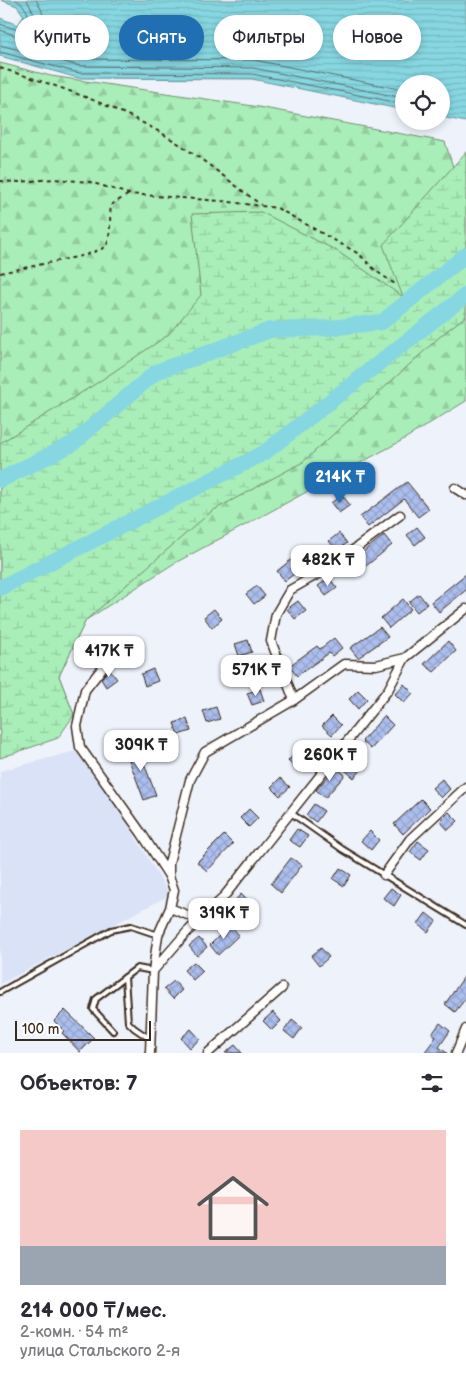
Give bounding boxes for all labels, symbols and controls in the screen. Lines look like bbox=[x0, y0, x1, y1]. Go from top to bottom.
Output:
chip: Купить bbox=[15, 15, 109, 60]
chip: Снять bbox=[119, 15, 204, 60]
chip: Фильтры bbox=[214, 15, 323, 60]
chip: Новое bbox=[333, 15, 421, 60]
map controls bbox=[395, 75, 450, 130]
button: locate bbox=[395, 75, 450, 130]
pin: 214K ₸ bbox=[299, 462, 381, 504]
text: 214K ₸ bbox=[315, 468, 365, 487]
pin: 482K ₸ bbox=[287, 544, 369, 587]
text: 482K ₸ bbox=[302, 551, 354, 570]
pin: 417K ₸ bbox=[68, 636, 150, 678]
text: 417K ₸ bbox=[85, 642, 133, 661]
pin: 571K ₸ bbox=[215, 654, 297, 697]
text: 571K ₸ bbox=[232, 661, 280, 680]
pin: 309K ₸ bbox=[100, 730, 182, 772]
text: 309K ₸ bbox=[115, 736, 167, 755]
pin: 260K ₸ bbox=[289, 740, 371, 782]
text: 260K ₸ bbox=[303, 746, 357, 765]
pin: 319K ₸ bbox=[183, 898, 265, 940]
text: 319K ₸ bbox=[199, 904, 249, 923]
scale bar bbox=[15, 1018, 151, 1041]
text: 100 m bbox=[22, 1021, 59, 1038]
icon: filters bbox=[418, 1069, 446, 1097]
text: Объектов: 7 bbox=[20, 1071, 138, 1096]
icon: home bbox=[188, 1163, 278, 1253]
text: 214 000 ₸/мес. bbox=[20, 1298, 166, 1323]
text: 2-комн. · 54 m² bbox=[20, 1323, 128, 1342]
text: улица Стальского 2-я bbox=[20, 1342, 180, 1361]

